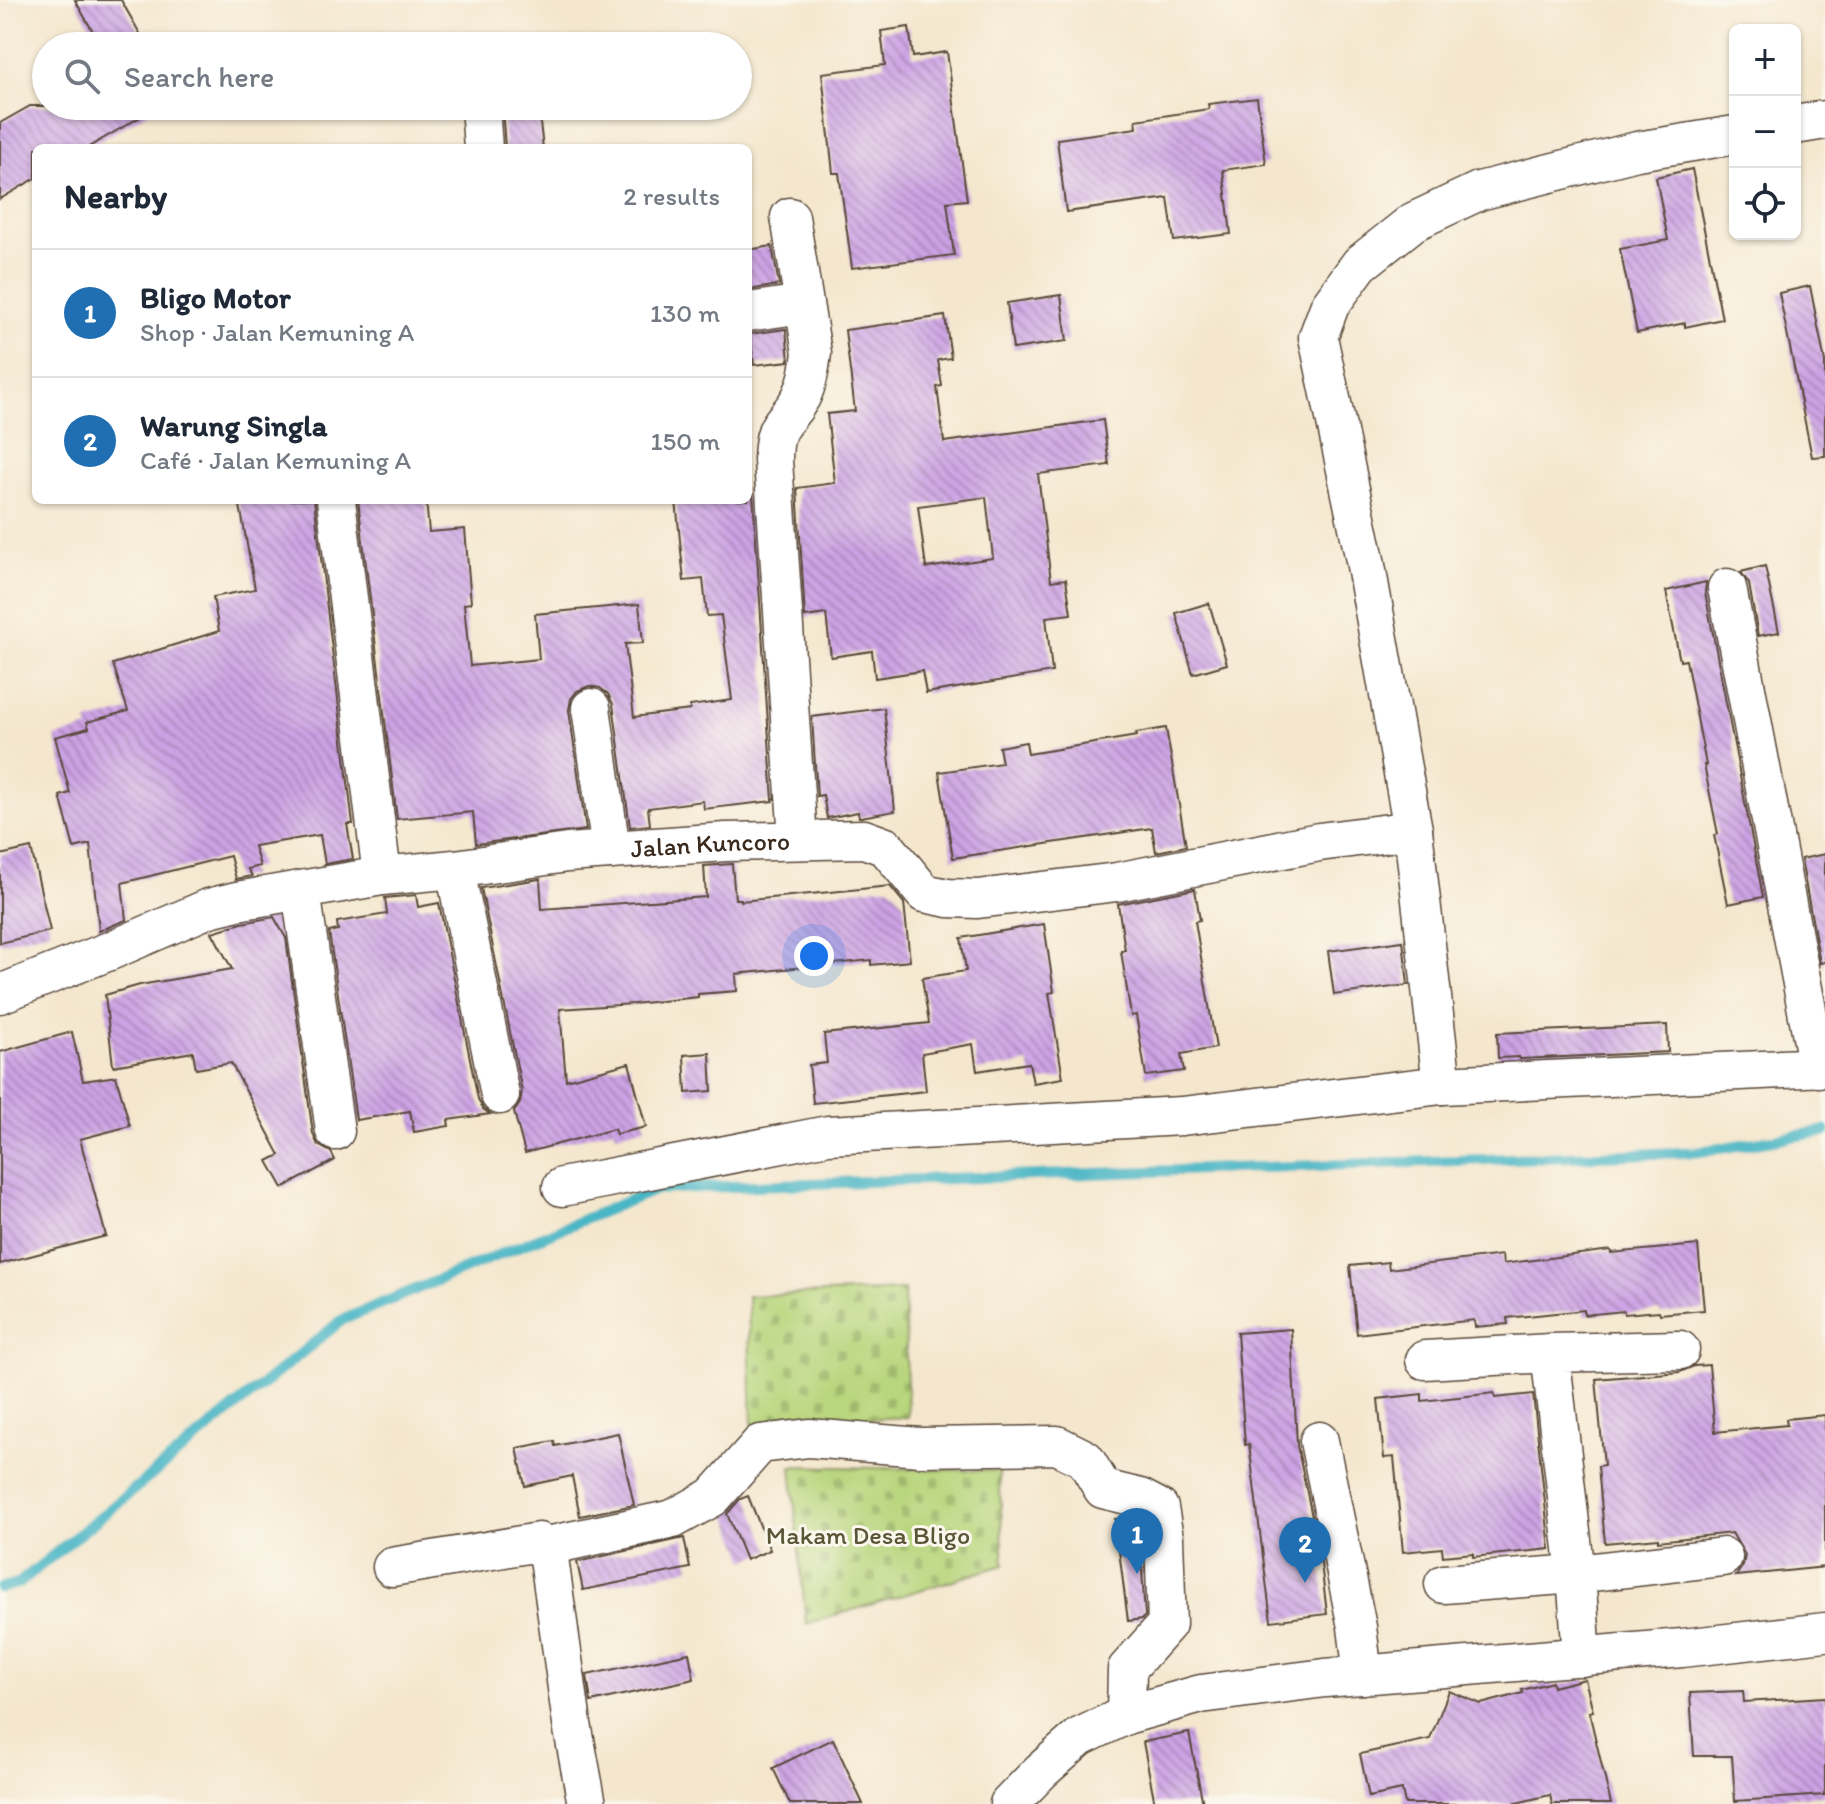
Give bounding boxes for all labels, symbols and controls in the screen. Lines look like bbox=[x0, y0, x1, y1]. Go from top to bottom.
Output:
map controls bbox=[1729, 24, 1801, 240]
button: + bbox=[1729, 24, 1801, 96]
search box bbox=[32, 32, 752, 120]
icon: search bbox=[60, 54, 104, 98]
text: Search here bbox=[124, 58, 274, 95]
button: − bbox=[1729, 96, 1801, 168]
button: locate bbox=[1729, 168, 1801, 240]
text: Nearby bbox=[64, 176, 167, 217]
text: 2 results bbox=[623, 180, 720, 212]
text: Bligo Motor bbox=[140, 279, 291, 316]
text: 1 bbox=[84, 297, 96, 329]
text: 130 m bbox=[650, 297, 720, 329]
text: Shop · Jalan Kemuning A bbox=[140, 316, 414, 348]
text: Warung Singla bbox=[140, 407, 327, 444]
text: 2 bbox=[83, 425, 97, 457]
text: 150 m bbox=[651, 425, 720, 457]
text: Café · Jalan Kemuning A bbox=[140, 444, 411, 476]
street label: Jalan Kuncoro bbox=[629, 825, 790, 865]
your location bbox=[794, 936, 834, 976]
pin: 1 bbox=[1111, 1508, 1163, 1574]
pin: 2 bbox=[1279, 1517, 1331, 1583]
park label: Makam Desa Bligo bbox=[766, 1519, 970, 1551]

